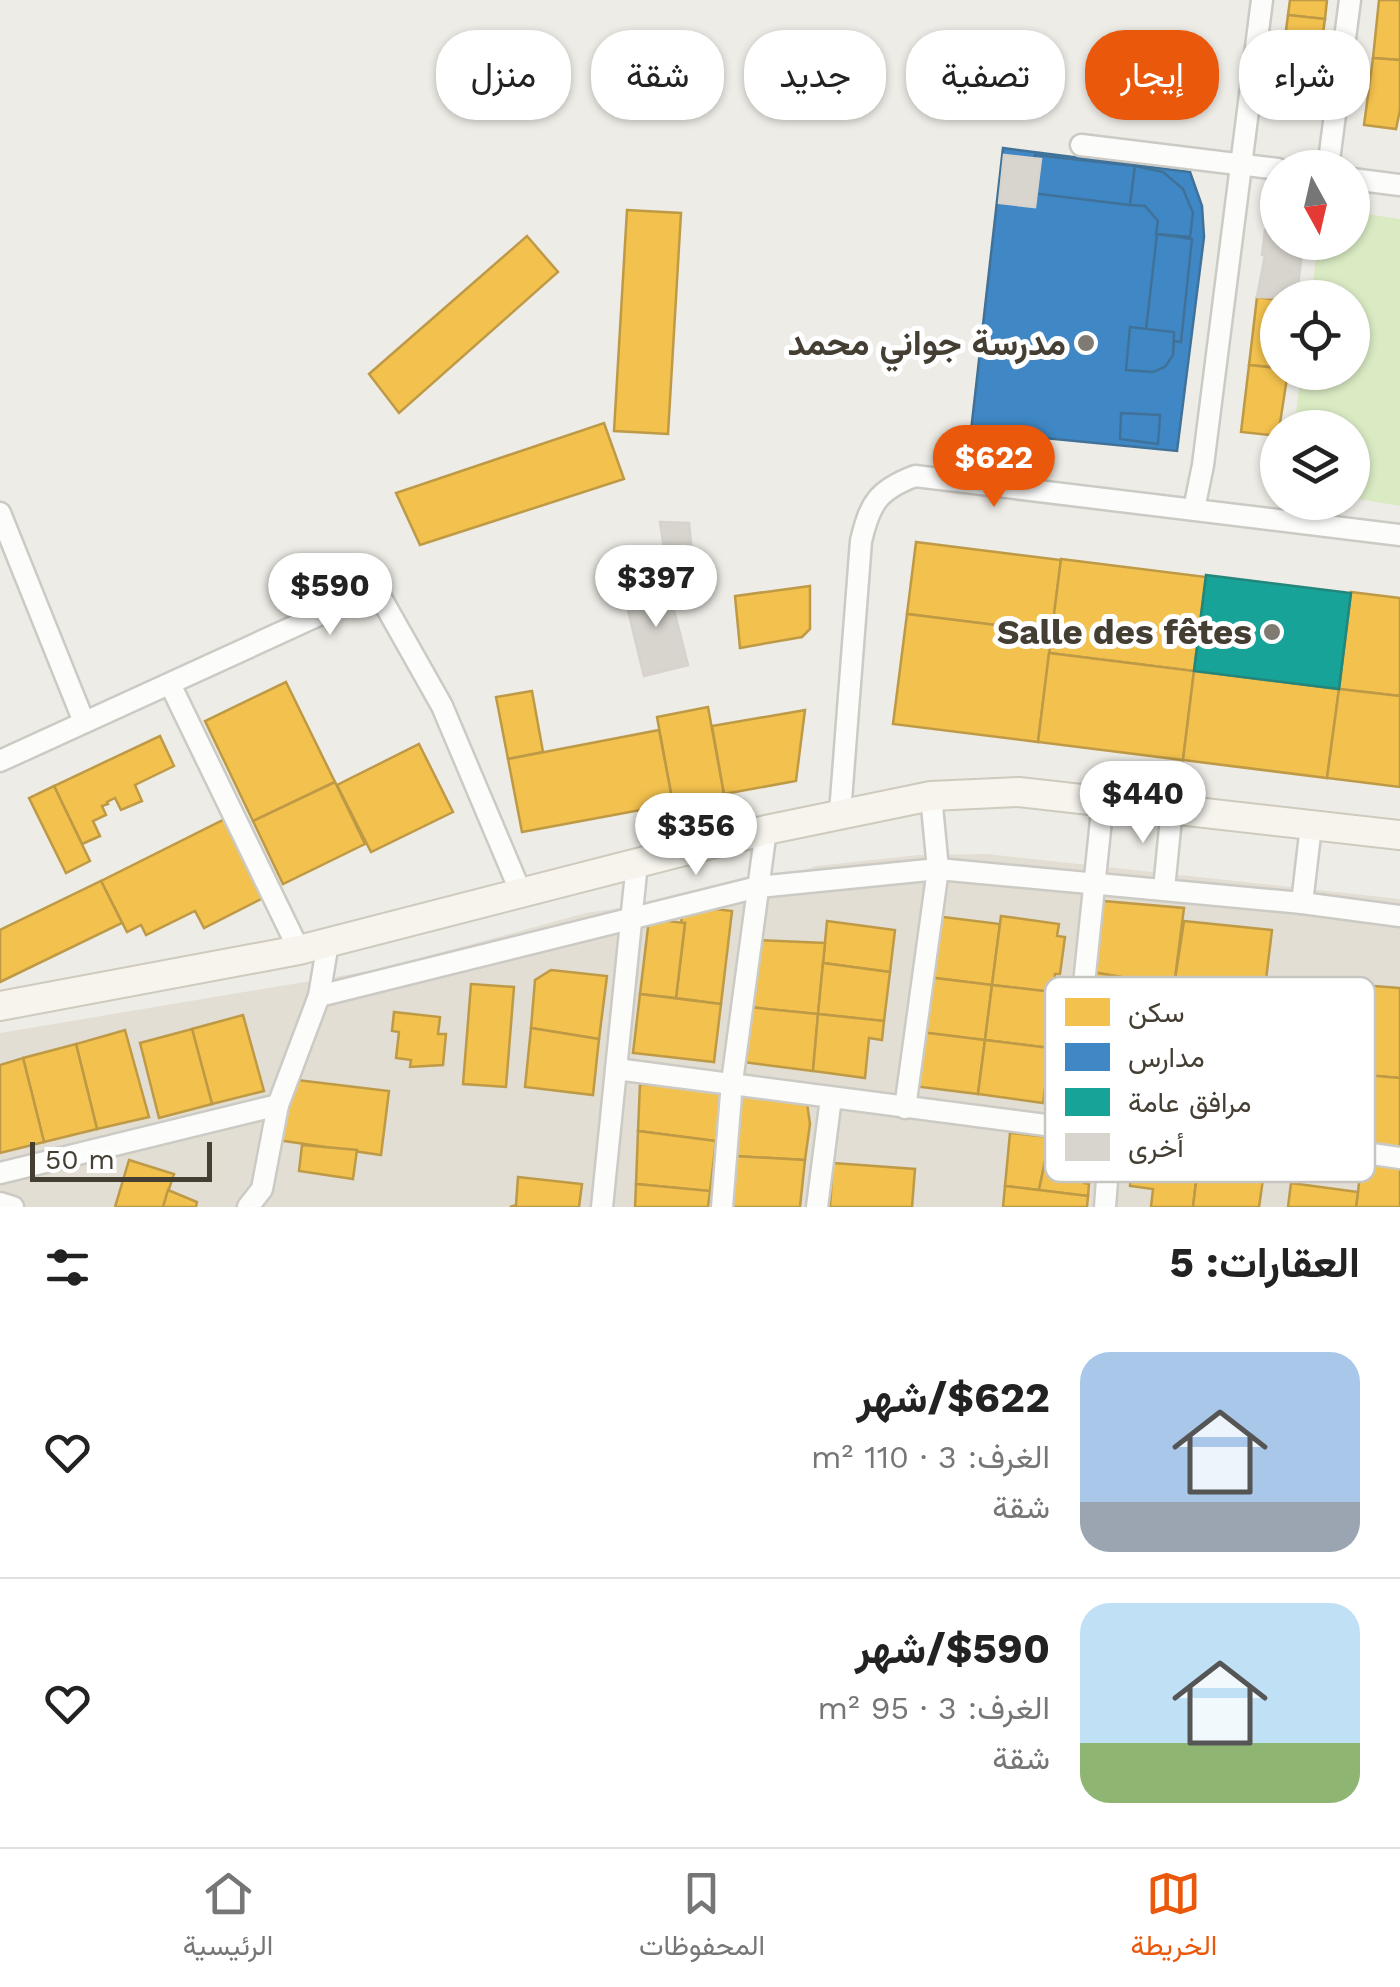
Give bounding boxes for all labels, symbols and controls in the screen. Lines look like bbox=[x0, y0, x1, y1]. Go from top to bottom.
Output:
chip: منزل bbox=[436, 30, 571, 120]
chip: شقة bbox=[591, 30, 724, 120]
chip: جديد bbox=[744, 30, 886, 120]
chip: تصفية bbox=[906, 30, 1065, 120]
chip: إيجار bbox=[1085, 30, 1219, 120]
chip: شراء bbox=[1239, 30, 1370, 120]
north arrow bbox=[1260, 150, 1370, 260]
map controls bbox=[1260, 150, 1370, 520]
button: locate bbox=[1260, 280, 1370, 390]
place label: مدرسة جواني محمد bbox=[788, 322, 1066, 372]
marker: مدرسة جواني محمد bbox=[1075, 332, 1097, 354]
button: layers bbox=[1260, 410, 1370, 520]
pin: $622 bbox=[935, 425, 1053, 510]
text: $622 bbox=[955, 438, 1033, 476]
pin: $397 bbox=[597, 545, 715, 630]
pin: $590 bbox=[271, 553, 389, 638]
text: $397 bbox=[617, 558, 695, 596]
text: $590 bbox=[290, 566, 370, 604]
place label: Salle des fêtes bbox=[997, 611, 1252, 653]
marker: Salle des fêtes bbox=[1261, 621, 1283, 643]
pin: $440 bbox=[1084, 761, 1202, 846]
text: $440 bbox=[1102, 774, 1184, 812]
pin: $356 bbox=[637, 793, 755, 878]
text: $356 bbox=[657, 806, 735, 844]
legend bbox=[1045, 977, 1375, 1182]
text: سكن bbox=[1128, 996, 1185, 1029]
text: مدارس bbox=[1128, 1041, 1205, 1075]
text: مرافق عامة bbox=[1128, 1086, 1251, 1120]
text: أخرى bbox=[1128, 1131, 1184, 1165]
scale bar bbox=[30, 1137, 212, 1182]
text: 50 m bbox=[45, 1143, 115, 1176]
text: العقارات: 5 bbox=[1170, 1238, 1360, 1287]
icon: filters bbox=[40, 1240, 95, 1295]
text: $622/شهر bbox=[856, 1373, 1050, 1422]
icon: home bbox=[1160, 1392, 1280, 1512]
icon: heart bbox=[40, 1425, 95, 1480]
text: الغرف: 3 · 110 m² bbox=[811, 1438, 1050, 1476]
text: شقة bbox=[992, 1488, 1050, 1526]
text: $590/شهر bbox=[855, 1624, 1050, 1673]
icon: home bbox=[1160, 1643, 1280, 1763]
icon: heart bbox=[40, 1676, 95, 1731]
text: الغرف: 3 · 95 m² bbox=[818, 1689, 1050, 1727]
text: شقة bbox=[992, 1739, 1050, 1777]
tab: الرئيسية bbox=[183, 1866, 273, 1970]
tab: المحفوظات bbox=[639, 1866, 765, 1970]
tab: الخريطة bbox=[1131, 1866, 1217, 1970]

